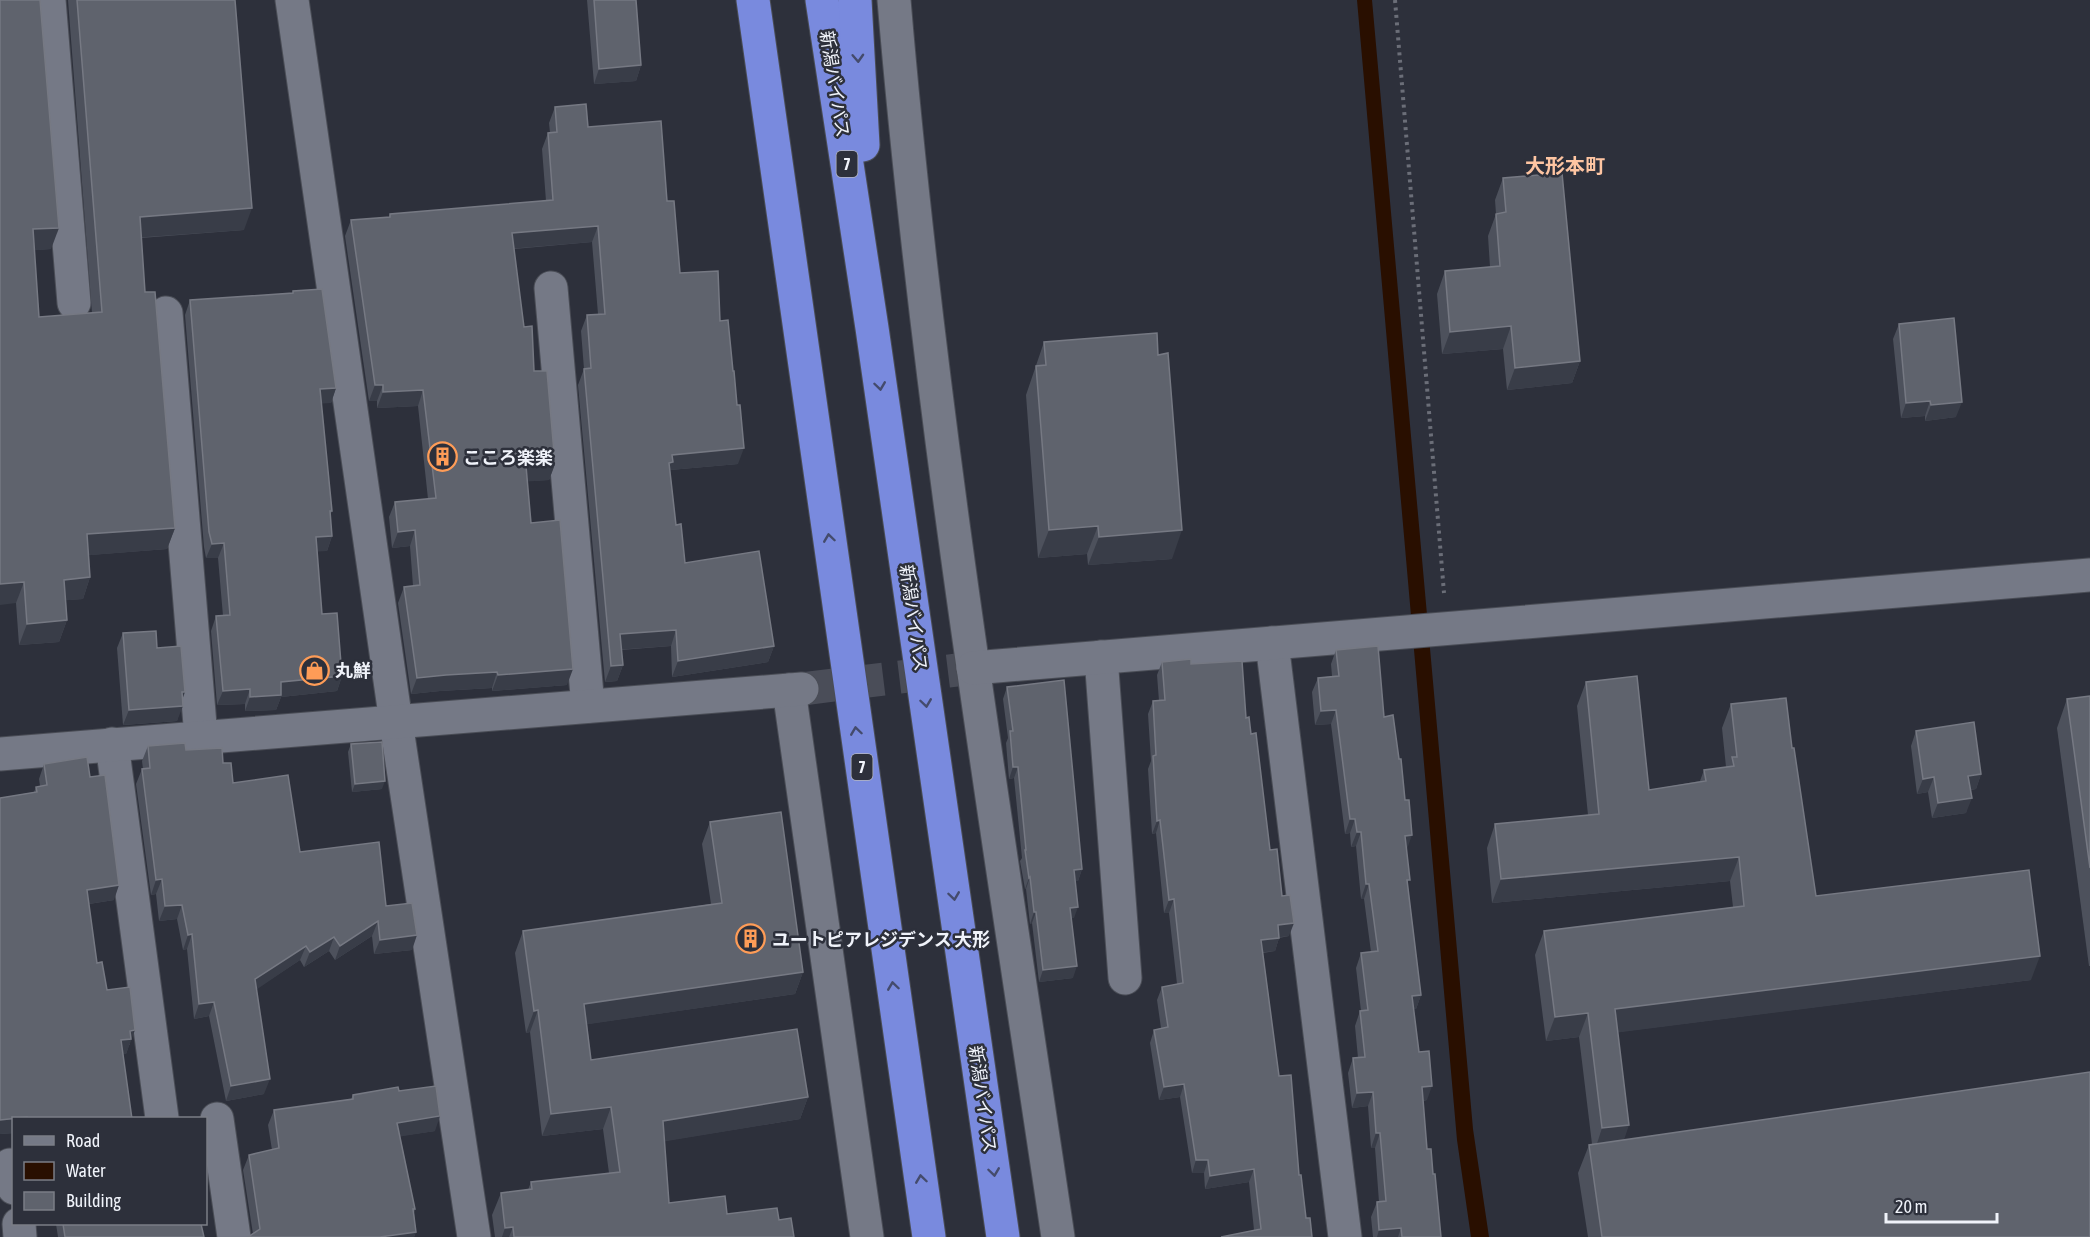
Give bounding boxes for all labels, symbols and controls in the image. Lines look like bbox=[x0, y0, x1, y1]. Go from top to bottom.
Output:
street label: 新潟バイパス bbox=[816, 29, 854, 139]
one-way arrow bbox=[852, 54, 865, 63]
road number: 7 bbox=[836, 151, 858, 177]
district label: 大形本町 bbox=[1525, 154, 1605, 177]
one-way arrow bbox=[874, 381, 886, 390]
building icon: こころ楽楽 bbox=[426, 441, 458, 473]
place label: こころ楽楽 bbox=[463, 447, 553, 468]
one-way arrow bbox=[823, 533, 835, 542]
street label: 新潟バイパス bbox=[896, 563, 932, 673]
shop icon: 丸鮮 bbox=[298, 654, 330, 686]
place label: 丸鮮 bbox=[335, 660, 371, 681]
one-way arrow bbox=[920, 699, 932, 708]
one-way arrow bbox=[851, 726, 863, 735]
road number: 7 bbox=[852, 754, 872, 780]
one-way arrow bbox=[948, 892, 960, 901]
building icon: ユートピアレジデンス 大形 bbox=[735, 923, 767, 955]
place label: ユートピアレジデンス 大形 bbox=[772, 929, 990, 950]
one-way arrow bbox=[888, 981, 900, 991]
street label: 新潟バイパス bbox=[965, 1044, 1001, 1154]
legend bbox=[12, 1117, 207, 1225]
text: Road bbox=[66, 1130, 100, 1151]
text: Water bbox=[66, 1160, 106, 1181]
one-way arrow bbox=[987, 1168, 999, 1177]
one-way arrow bbox=[915, 1174, 927, 1184]
scale bar bbox=[1886, 1186, 1997, 1224]
text: Building bbox=[66, 1190, 121, 1211]
text: 20 m bbox=[1895, 1196, 1927, 1217]

